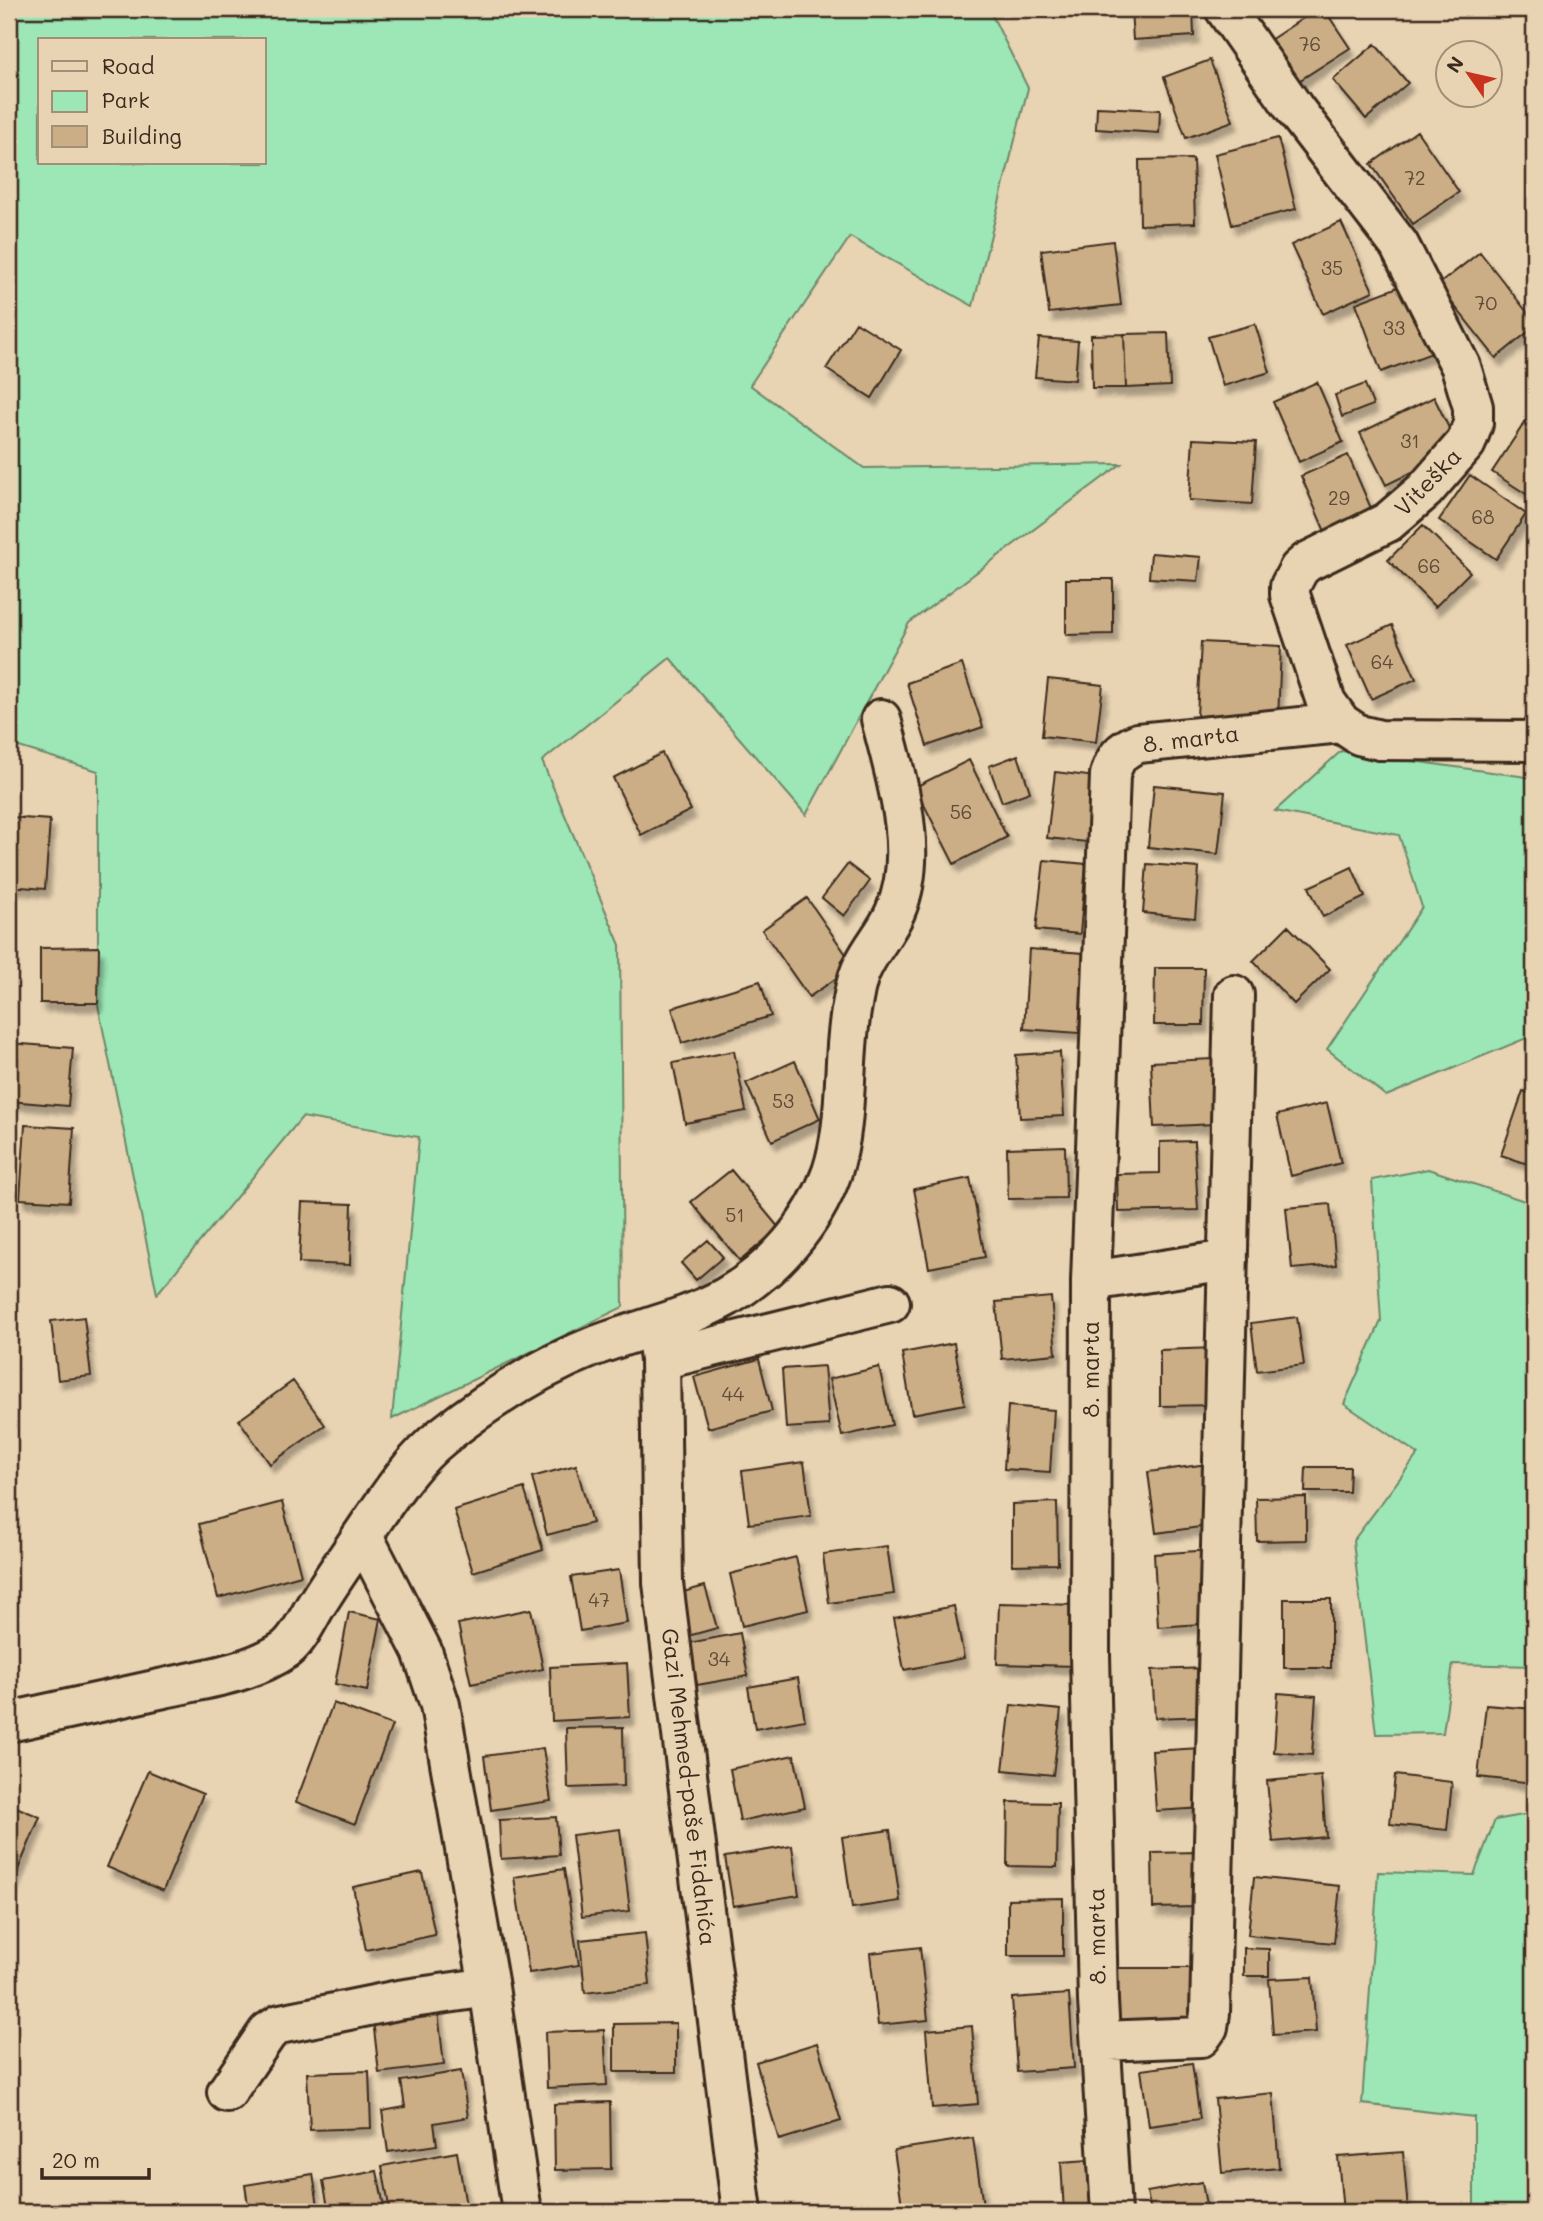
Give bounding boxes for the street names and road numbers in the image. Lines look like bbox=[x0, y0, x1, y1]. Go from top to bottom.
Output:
street label: Viteška bbox=[1387, 441, 1467, 522]
street label: 8. marta bbox=[1141, 717, 1241, 759]
street label: 8. marta bbox=[1075, 1321, 1105, 1417]
street label: Gazi Mehmed-paše Fidahića bbox=[656, 1627, 724, 1947]
street label: 8. marta bbox=[1080, 1887, 1112, 1985]

